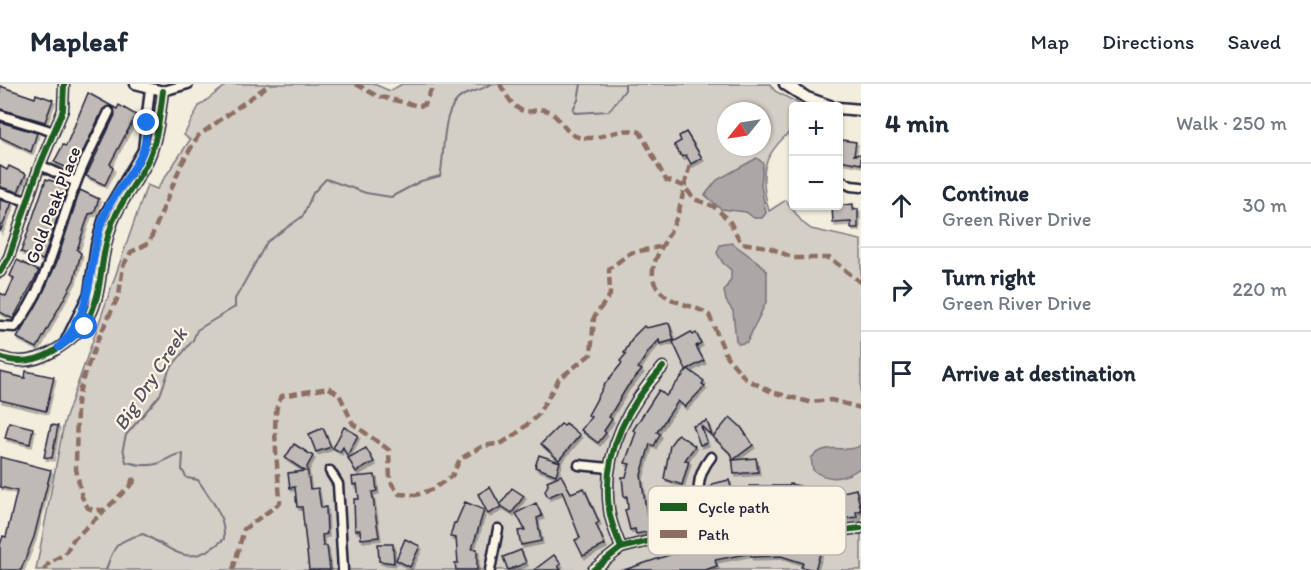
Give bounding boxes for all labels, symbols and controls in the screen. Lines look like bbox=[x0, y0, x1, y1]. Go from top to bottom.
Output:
text: Mapleaf bbox=[30, 24, 128, 58]
text: Map bbox=[1031, 29, 1069, 54]
text: Directions bbox=[1102, 29, 1194, 54]
text: Saved bbox=[1227, 29, 1281, 54]
north arrow bbox=[717, 102, 771, 156]
map controls bbox=[789, 102, 843, 210]
button: + bbox=[789, 102, 843, 156]
text: 4 min bbox=[885, 107, 949, 139]
route end bbox=[133, 109, 159, 135]
text: Walk · 250 m bbox=[1176, 111, 1287, 135]
street label: Gold Peak Place bbox=[21, 143, 85, 267]
button: − bbox=[789, 156, 843, 210]
text: Continue bbox=[942, 180, 1029, 207]
icon: ahead bbox=[885, 189, 918, 222]
text: 30 m bbox=[1242, 193, 1287, 217]
text: Green River Drive bbox=[942, 207, 1091, 231]
text: Turn right bbox=[942, 264, 1036, 291]
icon: right bbox=[885, 273, 918, 306]
text: 220 m bbox=[1232, 277, 1287, 301]
text: Green River Drive bbox=[942, 291, 1091, 315]
route start bbox=[71, 313, 97, 339]
water label: Big Dry Creek bbox=[108, 322, 193, 435]
icon: arrive bbox=[885, 357, 918, 390]
text: Arrive at destination bbox=[942, 360, 1136, 387]
legend bbox=[648, 486, 846, 555]
text: Cycle path bbox=[698, 498, 770, 517]
text: Path bbox=[698, 525, 729, 544]

